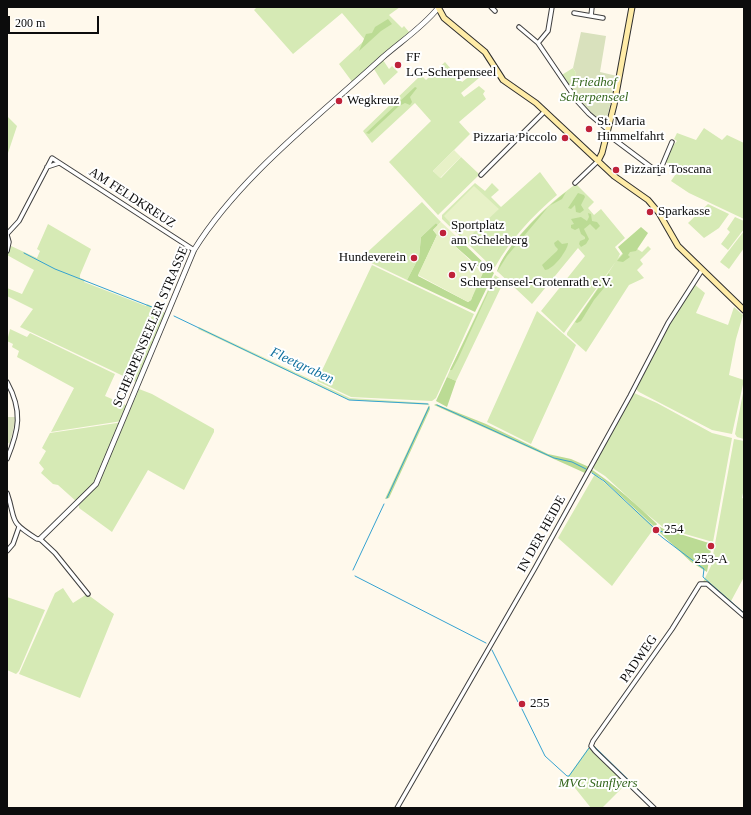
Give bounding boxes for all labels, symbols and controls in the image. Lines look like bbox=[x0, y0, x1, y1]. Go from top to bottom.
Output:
scale bar bbox=[10, 8, 101, 34]
text: 200 m bbox=[15, 16, 45, 30]
place label: FF LG-Scherpenseel bbox=[406, 50, 496, 81]
marker: FF LG-Scherpenseel bbox=[393, 60, 403, 70]
park label: Friedhof Scherpenseel bbox=[560, 75, 628, 106]
place label: Wegkreuz bbox=[347, 93, 399, 109]
marker: Wegkreuz bbox=[334, 96, 344, 106]
place label: St. Maria Himmelfahrt bbox=[597, 114, 664, 145]
marker: St. Maria Himmelfahrt bbox=[584, 124, 594, 134]
place label: Pizzaria Piccolo bbox=[473, 130, 557, 146]
marker: Pizzaria Piccolo bbox=[560, 133, 570, 143]
place label: Pizzaria Toscana bbox=[624, 162, 712, 178]
street label: AM FELDKREUZ bbox=[86, 164, 178, 232]
marker: Pizzaria Toscana bbox=[611, 165, 621, 175]
place label: Sparkasse bbox=[658, 204, 710, 220]
marker: Sparkasse bbox=[645, 207, 655, 217]
place label: Sportplatz am Scheleberg bbox=[451, 218, 528, 249]
marker: Sportplatz am Scheleberg bbox=[438, 228, 448, 238]
street label: SCHERPENSEELER STRASSE bbox=[110, 244, 192, 410]
place label: Hundeverein bbox=[339, 250, 406, 266]
marker: Hundeverein bbox=[409, 253, 419, 263]
place label: SV 09 Scherpenseel-Grotenrath e.V. bbox=[460, 260, 612, 291]
marker: SV 09 Scherpenseel-Grotenrath e.V. bbox=[447, 270, 457, 280]
water label: Fleetgraben bbox=[267, 344, 337, 388]
street label: IN DER HEIDE bbox=[515, 493, 569, 575]
place label: 254 bbox=[664, 522, 684, 538]
marker: 254 bbox=[651, 525, 661, 535]
marker: 253-A bbox=[706, 541, 716, 551]
place label: 253-A bbox=[694, 552, 728, 568]
street label: PADWEG bbox=[617, 632, 661, 686]
place label: 255 bbox=[530, 696, 550, 712]
marker: 255 bbox=[517, 699, 527, 709]
park label: MVC Sunflyers bbox=[558, 776, 638, 792]

